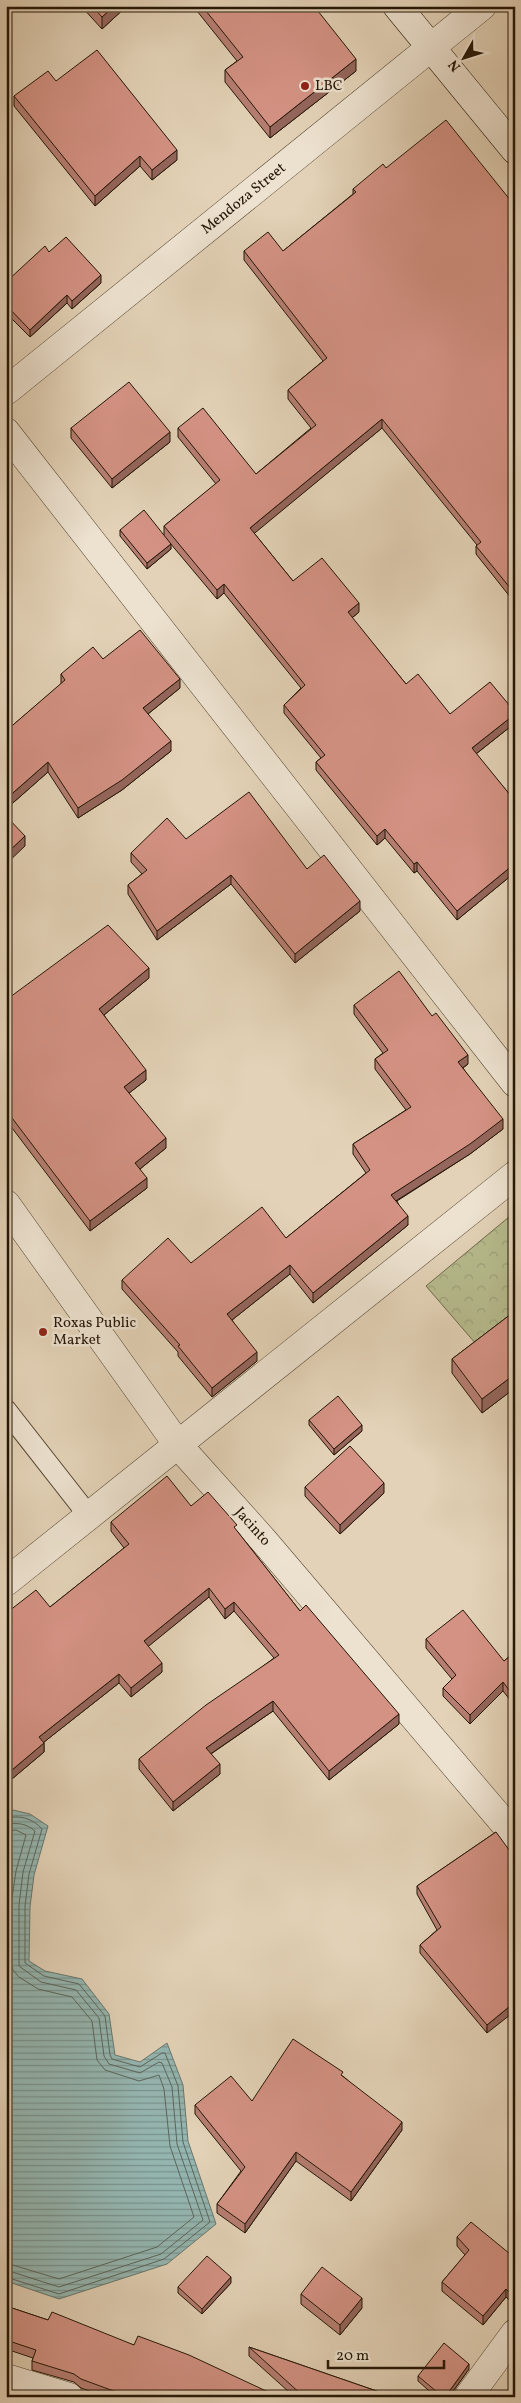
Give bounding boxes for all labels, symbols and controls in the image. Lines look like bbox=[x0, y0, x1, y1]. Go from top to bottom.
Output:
north arrow bbox=[438, 32, 488, 82]
text: N bbox=[444, 55, 466, 75]
place label: LBC bbox=[315, 76, 343, 97]
marker: LBC bbox=[299, 80, 311, 92]
street label: Mendoza Street bbox=[197, 158, 291, 240]
place label: Roxas Public Market bbox=[53, 1313, 137, 1351]
marker: Roxas Public Market bbox=[37, 1326, 49, 1338]
street label: Jacinto bbox=[229, 1503, 275, 1551]
scale bar bbox=[328, 2338, 445, 2370]
text: 20 m bbox=[336, 2346, 369, 2367]

